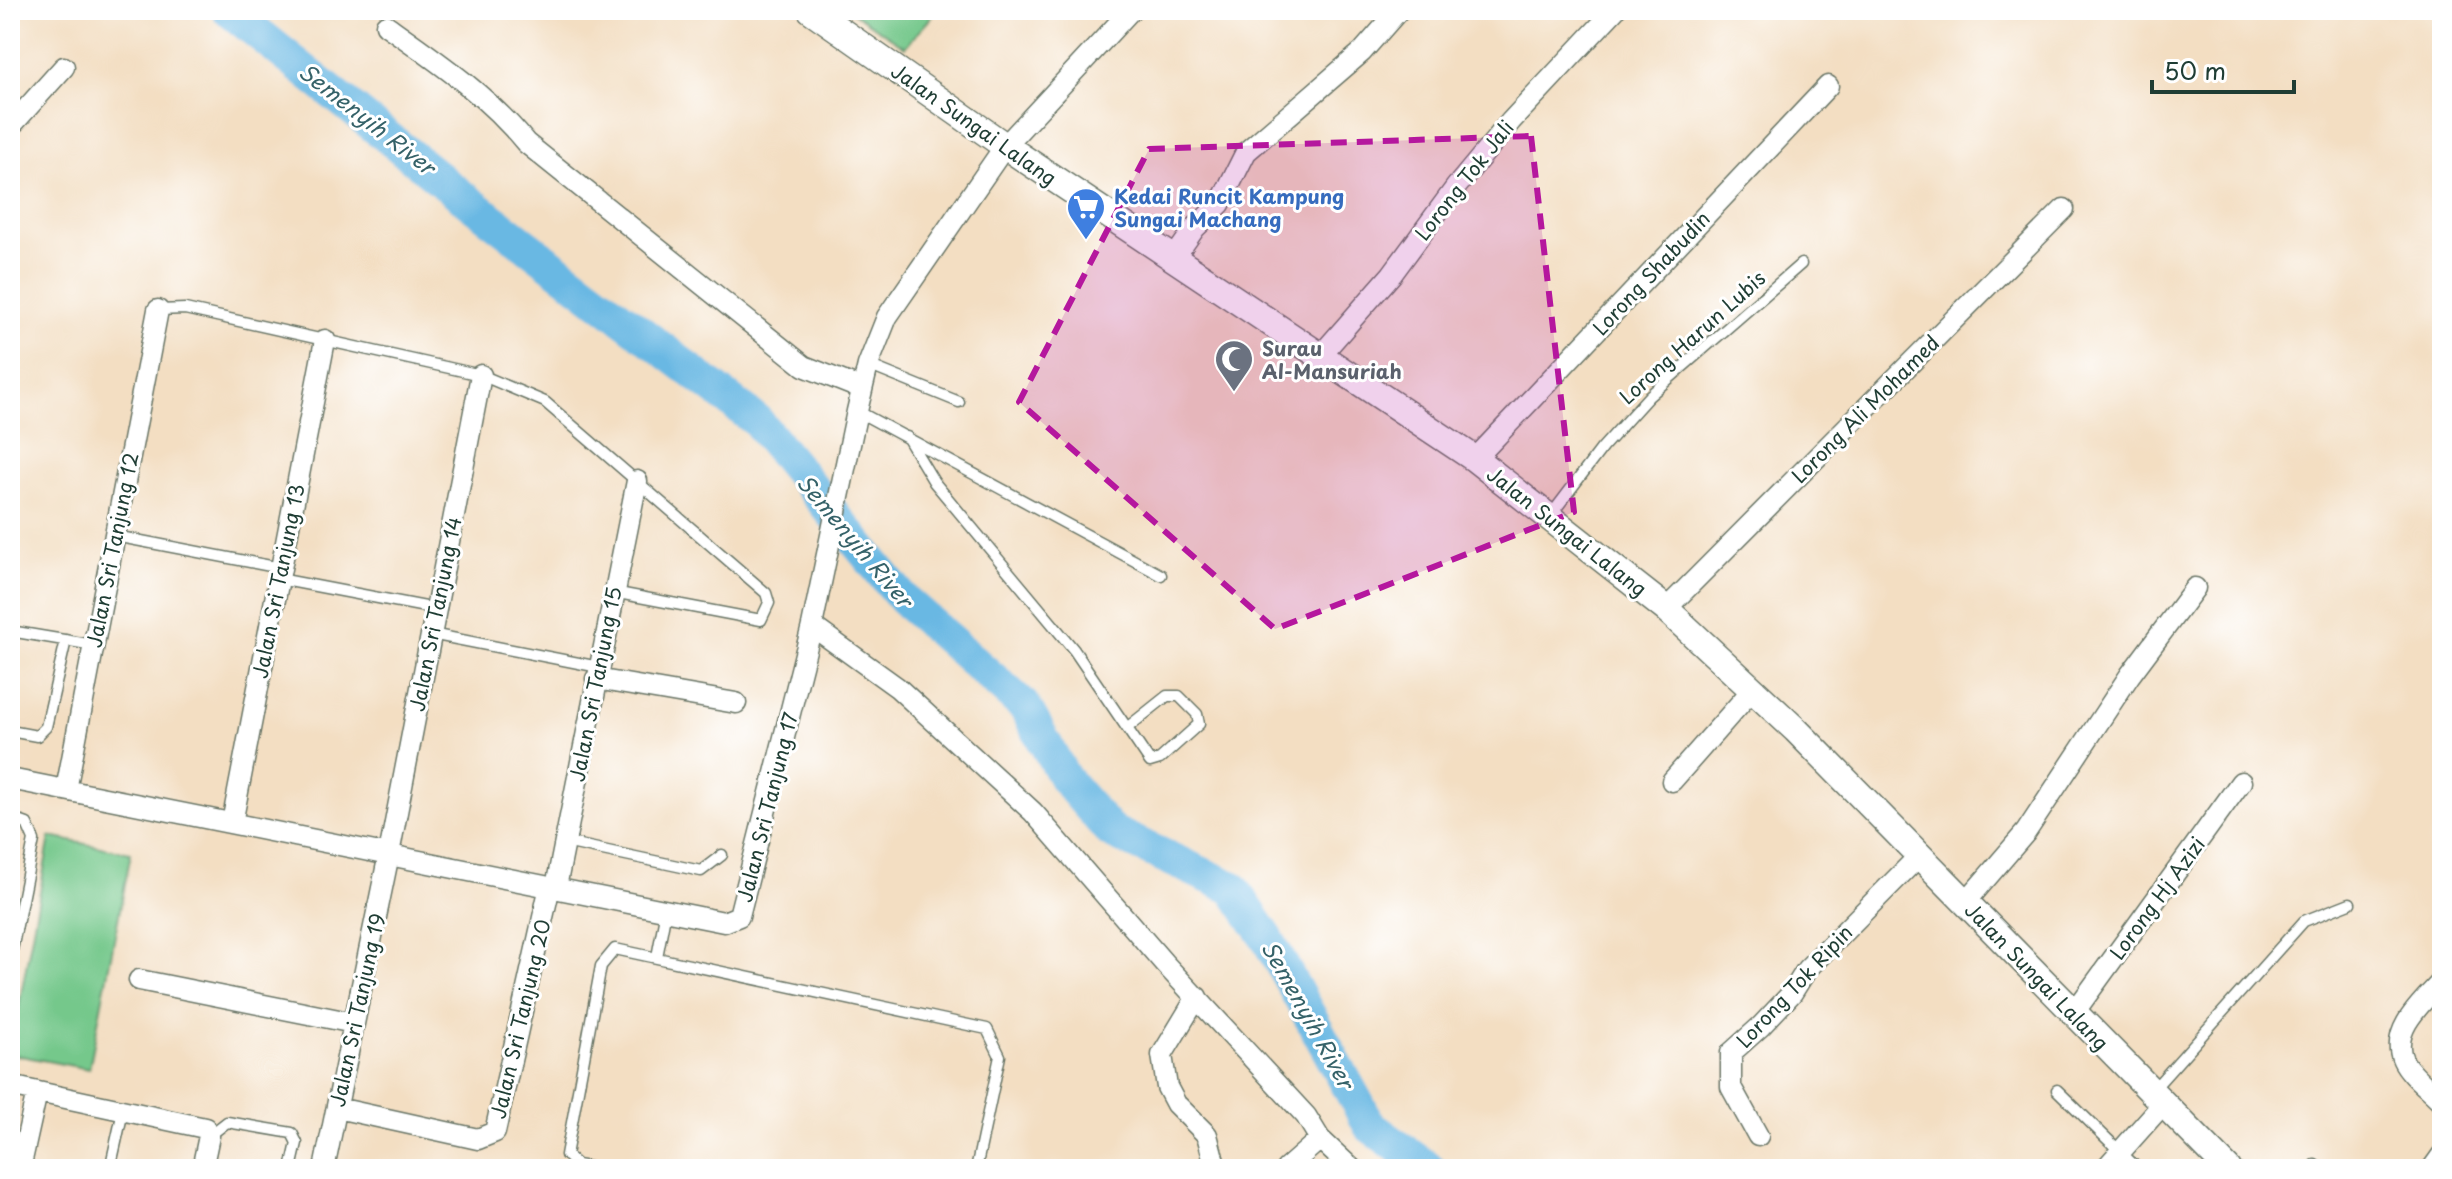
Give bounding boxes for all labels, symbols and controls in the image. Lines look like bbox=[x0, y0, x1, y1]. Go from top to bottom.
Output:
scale bar bbox=[2152, 44, 2294, 94]
text: 50 m bbox=[2164, 52, 2226, 88]
water label: Semenyih River bbox=[293, 54, 445, 183]
street label: Jalan Sungai Lalang bbox=[885, 56, 1063, 192]
street label: Lorong Tok Jali bbox=[1407, 114, 1521, 246]
place label: Kedai Runcit Kampung Sungai Machang bbox=[1114, 181, 1344, 234]
supermarket icon: Kedai Runcit Kampung Sungai Machang bbox=[1065, 186, 1107, 241]
street label: Lorong Shabudin bbox=[1585, 204, 1717, 342]
street label: Lorong Harun Lubis bbox=[1612, 263, 1772, 411]
street label: Lorong Ali Mohamed bbox=[1784, 328, 1946, 490]
place label: Surau Al-Mansuriah bbox=[1262, 333, 1402, 386]
mosque icon: Surau Al-Mansuriah bbox=[1213, 338, 1255, 393]
street label: Jalan Sri Tanjung 12 bbox=[78, 450, 146, 650]
street label: Jalan Sungai Lalang bbox=[1481, 459, 1653, 603]
water label: Semenyih River bbox=[790, 466, 923, 616]
street label: Jalan Sri Tanjung 13 bbox=[244, 481, 312, 681]
street label: Jalan Sri Tanjung 14 bbox=[401, 514, 469, 714]
street label: Jalan Sri Tanjung 15 bbox=[561, 584, 629, 784]
street label: Jalan Sri Tanjung 17 bbox=[729, 708, 805, 905]
street label: Lorong Hj Azizi bbox=[2102, 830, 2212, 966]
street label: Jalan Sungai Lalang bbox=[1958, 895, 2116, 1057]
street label: Jalan Sri Tanjung 19 bbox=[322, 910, 392, 1110]
street label: Jalan Sri Tanjung 20 bbox=[482, 916, 558, 1122]
street label: Lorong Tok Ripin bbox=[1729, 918, 1859, 1054]
water label: Semenyih River bbox=[1255, 934, 1365, 1097]

